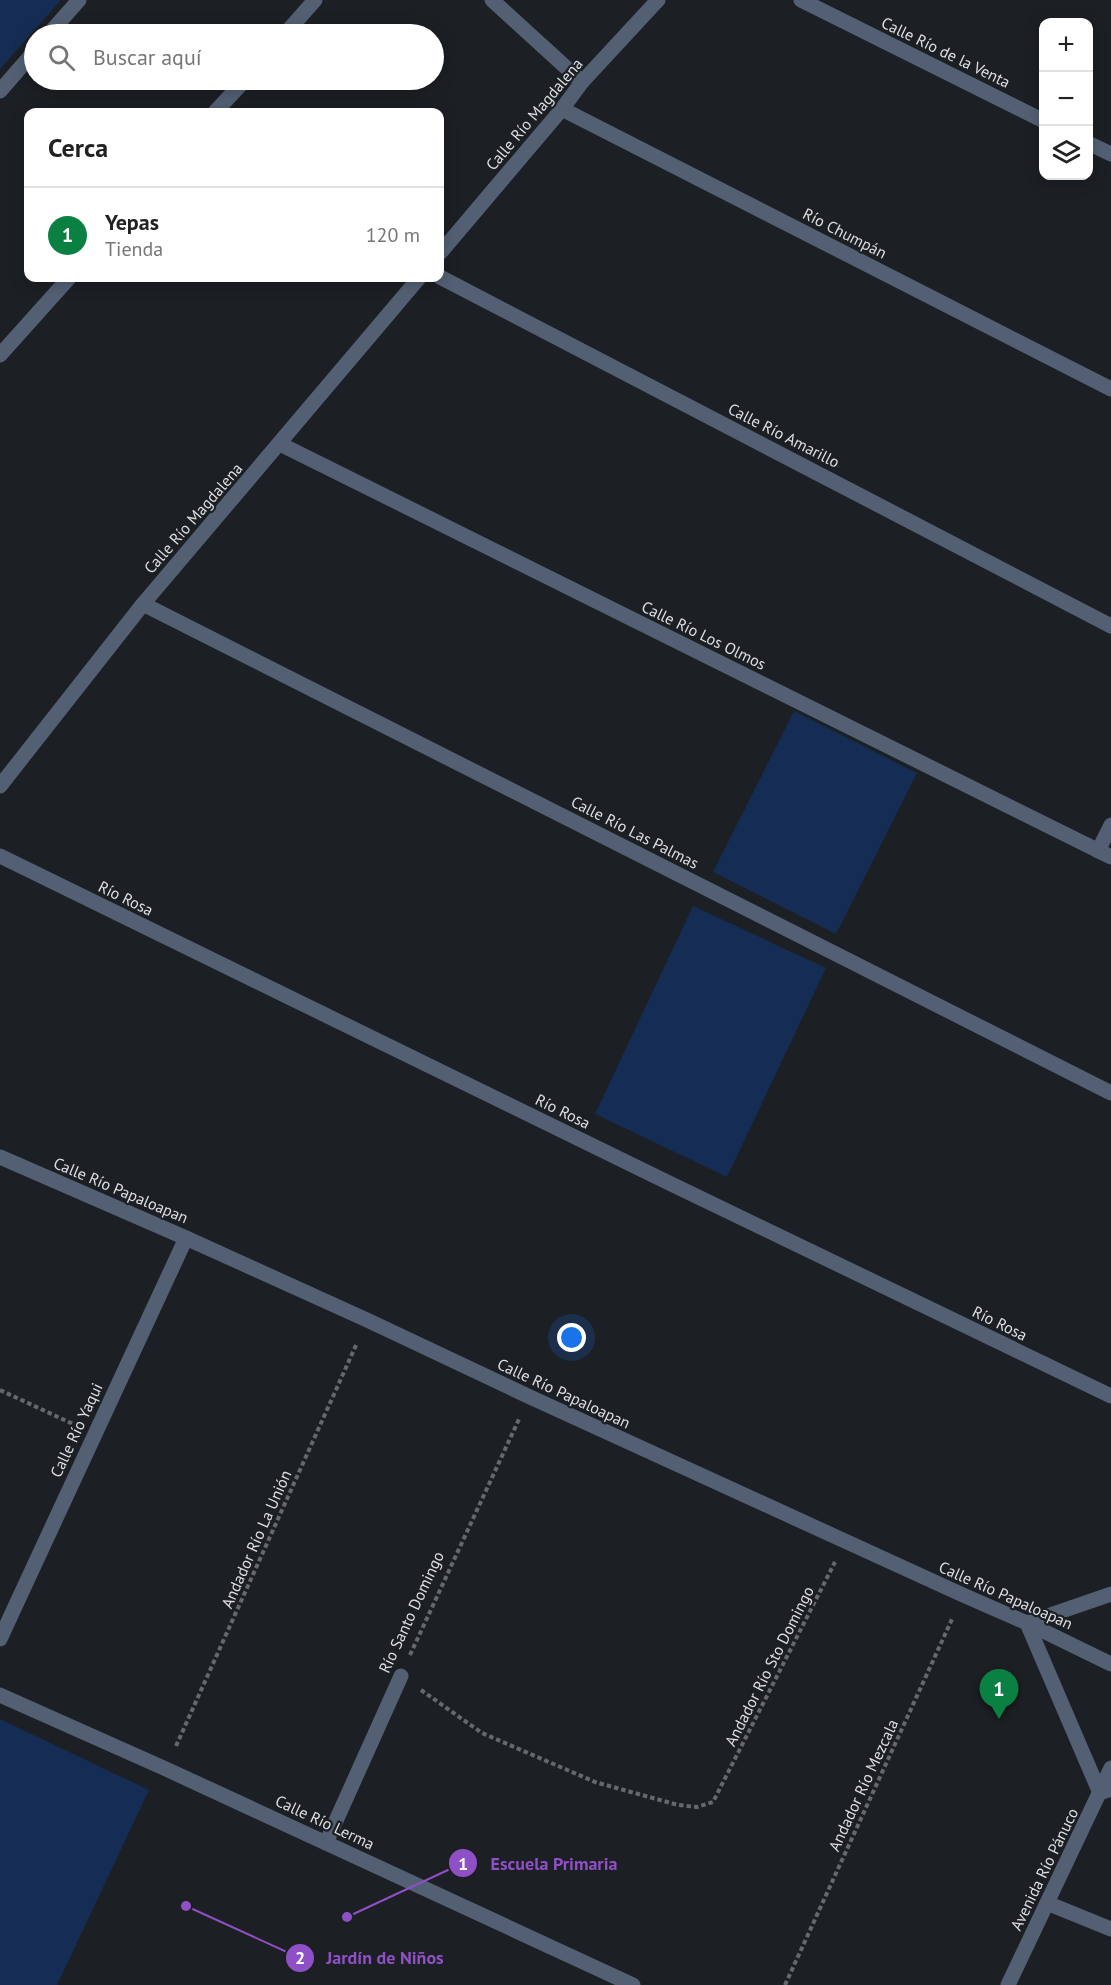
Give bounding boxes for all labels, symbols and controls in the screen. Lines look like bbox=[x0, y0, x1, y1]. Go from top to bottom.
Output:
street label: Calle Río de la Venta bbox=[878, 12, 1014, 92]
map controls bbox=[1039, 18, 1093, 180]
button: + bbox=[1039, 18, 1093, 72]
search box bbox=[24, 24, 444, 90]
icon: search bbox=[45, 41, 78, 74]
text: Buscar aquí bbox=[93, 43, 202, 71]
street label: Calle Río Magdalena bbox=[481, 54, 587, 174]
button: − bbox=[1039, 72, 1093, 126]
button: layers bbox=[1039, 126, 1093, 180]
text: Cerca bbox=[48, 131, 108, 164]
street label: Río Chumpán bbox=[800, 203, 890, 263]
text: Yepas bbox=[105, 208, 159, 236]
text: 1 bbox=[62, 222, 73, 248]
text: 120 m bbox=[366, 222, 420, 248]
text: Tienda bbox=[105, 236, 163, 262]
street label: Calle Río Amarillo bbox=[725, 398, 843, 472]
street label: Calle Río Magdalena bbox=[139, 459, 247, 577]
street label: Calle Río Los Olmos bbox=[639, 596, 770, 674]
street label: Calle Río Las Palmas bbox=[568, 791, 702, 873]
street label: Río Rosa bbox=[95, 876, 157, 920]
street label: Río Rosa bbox=[532, 1089, 594, 1133]
street label: Calle Río Papaloapan bbox=[51, 1153, 191, 1227]
street label: Río Rosa bbox=[969, 1301, 1031, 1345]
your location bbox=[557, 1323, 586, 1352]
street label: Calle Río Papaloapan bbox=[494, 1353, 634, 1433]
street label: Calle Río Yaqui bbox=[45, 1380, 107, 1480]
street label: Andador Río La Unión bbox=[217, 1467, 295, 1611]
street label: Río Santo Domingo bbox=[374, 1548, 448, 1676]
street label: Calle Río Papaloapan bbox=[936, 1556, 1076, 1634]
street label: Andador Río Sto Domingo bbox=[720, 1583, 818, 1749]
pin: 1 bbox=[980, 1670, 1018, 1719]
street label: Andador Río Mezcala bbox=[824, 1716, 902, 1854]
street label: Calle Río Lerma bbox=[272, 1790, 378, 1854]
street label: Avenida Río Pánuco bbox=[1006, 1804, 1082, 1934]
callout: Escuela Primaria bbox=[448, 1845, 629, 1881]
text: 1 bbox=[458, 1852, 468, 1875]
text: Escuela Primaria bbox=[491, 1852, 617, 1875]
callout: Jardín de Niños bbox=[285, 1940, 456, 1976]
text: 2 bbox=[295, 1946, 305, 1969]
text: Jardín de Niños bbox=[325, 1946, 444, 1969]

